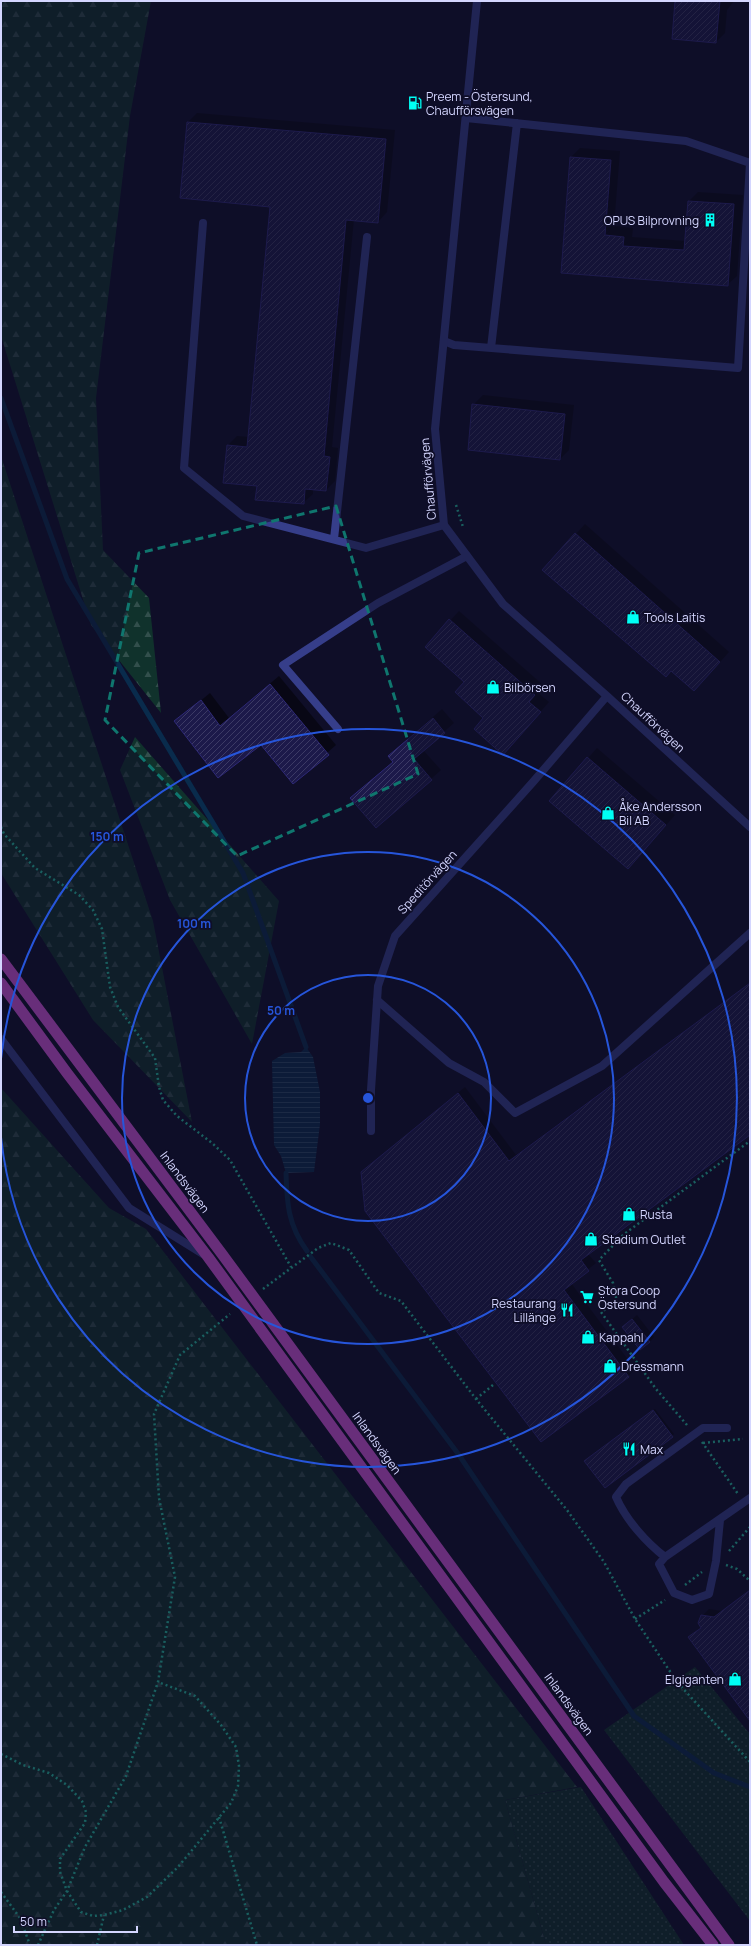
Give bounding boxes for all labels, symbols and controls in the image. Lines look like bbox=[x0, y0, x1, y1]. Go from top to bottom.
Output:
place label: Preem - Östersund, Chaufförsvägen bbox=[426, 88, 533, 119]
fuel station icon: Preem - Östersund, Chaufförsvägen bbox=[407, 95, 423, 111]
place label: OPUS Bilprovning bbox=[604, 212, 699, 229]
building icon: OPUS Bilprovning bbox=[702, 212, 718, 228]
street label: Chaufförvägen bbox=[416, 437, 440, 521]
shop icon: Tools Laitis bbox=[625, 609, 641, 625]
place label: Tools Laitis bbox=[644, 609, 705, 626]
shop icon: Bilbörsen bbox=[485, 679, 501, 695]
place label: Bilbörsen bbox=[504, 679, 556, 696]
street label: Chaufförvägen bbox=[617, 688, 689, 756]
place label: Åke Andersson Bil AB bbox=[619, 798, 702, 829]
shop icon: Åke Andersson Bil AB bbox=[600, 805, 616, 821]
text: 150 m bbox=[90, 828, 124, 845]
street label: Speditörvägen bbox=[394, 846, 460, 918]
text: 100 m bbox=[177, 915, 211, 932]
text: 50 m bbox=[267, 1002, 295, 1019]
centre of rings bbox=[361, 1091, 375, 1105]
street label: Inlandsvägen bbox=[156, 1148, 214, 1216]
shop icon: Rusta bbox=[621, 1206, 637, 1222]
place label: Rusta bbox=[640, 1206, 672, 1223]
shop icon: Stadium Outlet bbox=[583, 1231, 599, 1247]
place label: Stadium Outlet bbox=[602, 1231, 686, 1248]
place label: Stora Coop Östersund bbox=[598, 1282, 660, 1313]
supermarket icon: Stora Coop Östersund bbox=[579, 1289, 595, 1305]
place label: Restaurang Lillänge bbox=[492, 1295, 556, 1326]
restaurant icon: Restaurang Lillänge bbox=[559, 1302, 575, 1318]
shop icon: Kappahl bbox=[580, 1329, 596, 1345]
place label: Kappahl bbox=[599, 1329, 644, 1346]
shop icon: Dressmann bbox=[602, 1358, 618, 1374]
place label: Dressmann bbox=[621, 1358, 684, 1375]
street label: Inlandsvägen bbox=[349, 1408, 405, 1478]
restaurant icon: Max bbox=[621, 1441, 637, 1457]
place label: Max bbox=[640, 1441, 664, 1458]
street label: Inlandsvägen bbox=[541, 1669, 597, 1739]
place label: Elgiganten bbox=[665, 1671, 724, 1688]
shop icon: Elgiganten bbox=[727, 1671, 743, 1687]
scale bar bbox=[14, 1908, 137, 1934]
text: 50 m bbox=[20, 1913, 47, 1930]

